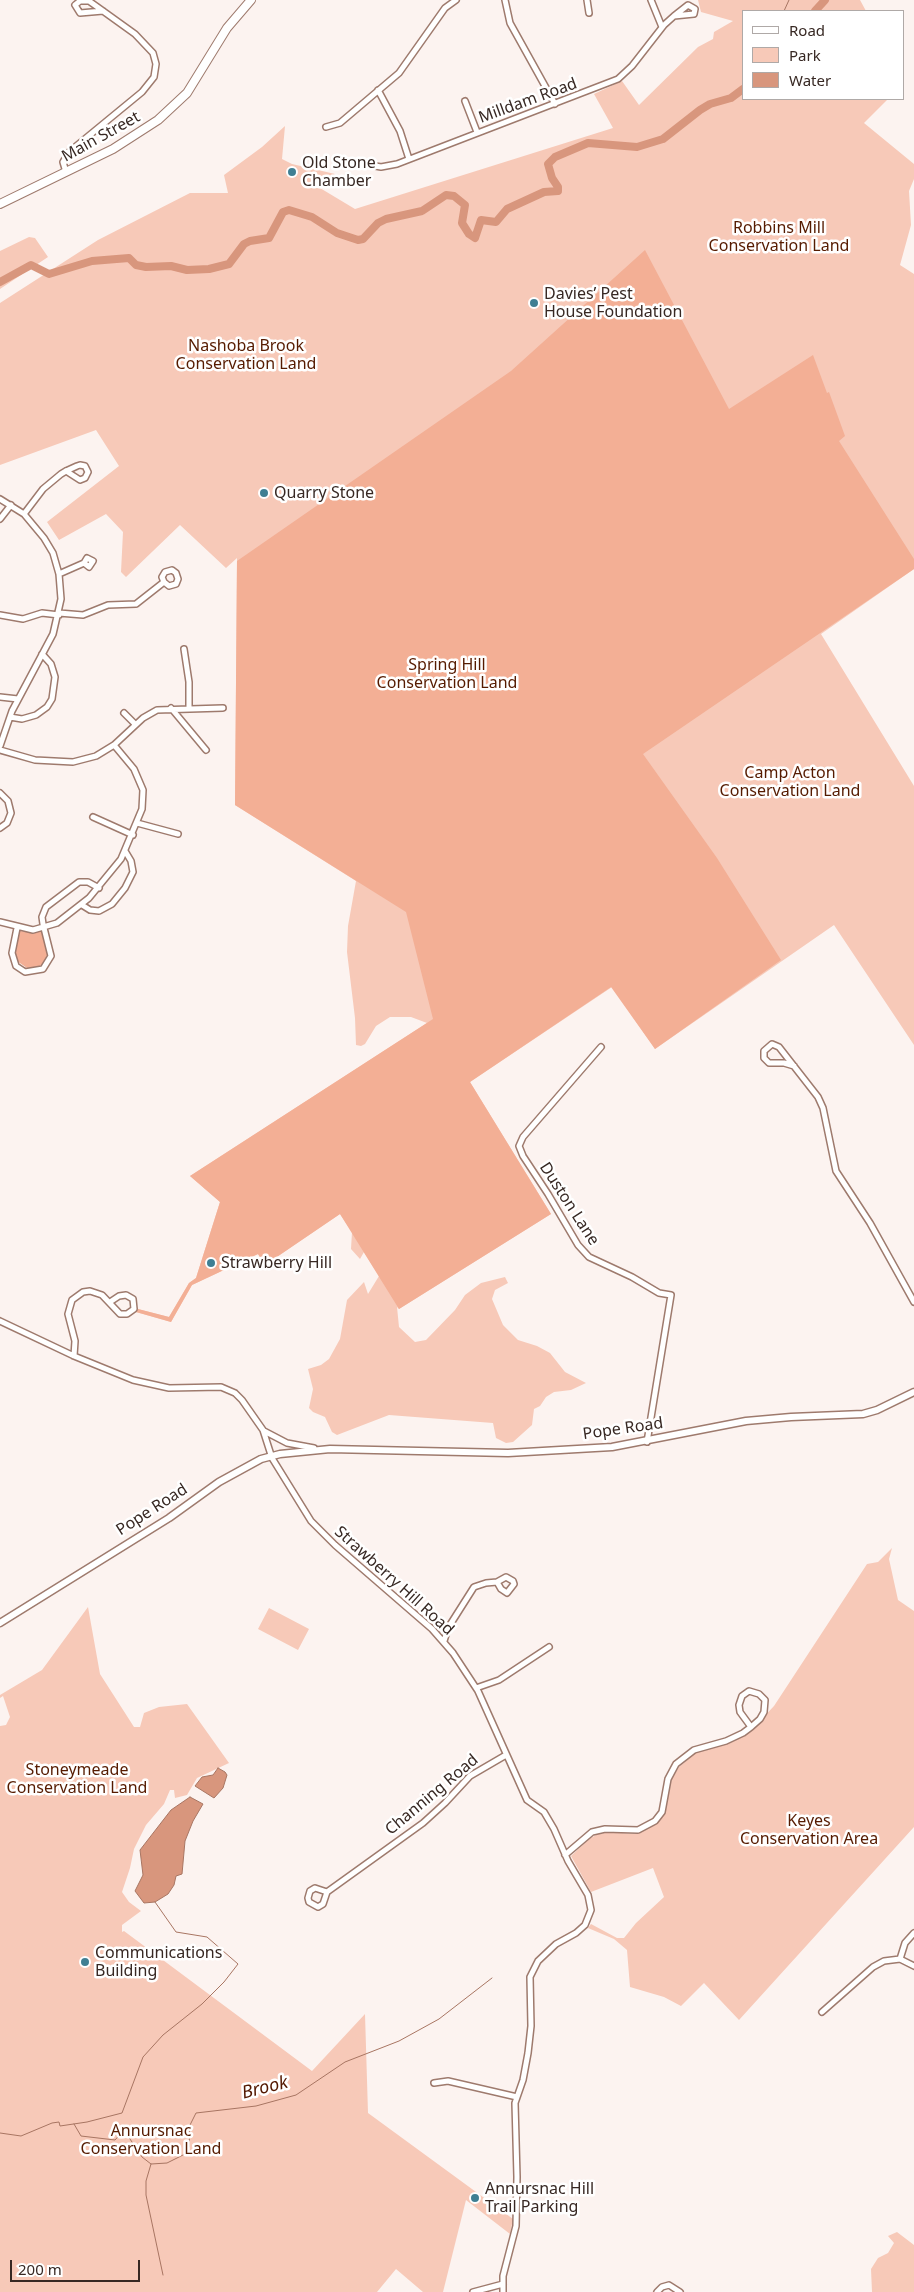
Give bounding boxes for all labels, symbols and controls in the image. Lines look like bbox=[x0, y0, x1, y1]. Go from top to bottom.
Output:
legend bbox=[742, 10, 904, 100]
text: Road bbox=[789, 20, 825, 40]
text: Park bbox=[789, 45, 821, 65]
text: Water bbox=[789, 70, 831, 90]
street label: Milldam Road bbox=[476, 74, 580, 128]
street label: Main Street bbox=[59, 108, 143, 166]
place label: Old Stone Chamber bbox=[302, 153, 376, 191]
marker: Old Stone Chamber bbox=[286, 166, 298, 178]
park label: Robbins Mill Conservation Land bbox=[709, 218, 849, 256]
place label: Davies’ Pest House Foundation bbox=[544, 284, 682, 322]
marker: Davies’ Pest House Foundation bbox=[528, 297, 540, 309]
park label: Nashoba Brook Conservation Land bbox=[176, 336, 316, 374]
place label: Quarry Stone bbox=[274, 483, 374, 503]
marker: Quarry Stone bbox=[258, 487, 270, 499]
park label: Spring Hill Conservation Land bbox=[377, 655, 517, 693]
park label: Camp Acton Conservation Land bbox=[720, 763, 860, 801]
street label: Duston Lane bbox=[535, 1159, 603, 1249]
place label: Strawberry Hill bbox=[221, 1253, 332, 1273]
marker: Strawberry Hill bbox=[205, 1257, 217, 1269]
street label: Pope Road bbox=[582, 1414, 664, 1444]
street label: Pope Road bbox=[113, 1480, 191, 1540]
street label: Strawberry Hill Road bbox=[330, 1522, 458, 1640]
street label: Channing Road bbox=[382, 1751, 482, 1839]
park label: Stoneymeade Conservation Land bbox=[7, 1760, 147, 1798]
park label: Keyes Conservation Area bbox=[740, 1811, 878, 1849]
place label: Communications Building bbox=[95, 1943, 222, 1981]
marker: Communications Building bbox=[79, 1956, 91, 1968]
water label: Brook bbox=[240, 2072, 290, 2104]
park label: Annursnac Conservation Land bbox=[81, 2121, 221, 2159]
place label: Annursnac Hill Trail Parking bbox=[485, 2179, 594, 2217]
marker: Annursnac Hill Trail Parking bbox=[469, 2192, 481, 2204]
scale bar bbox=[12, 2250, 142, 2282]
text: 200 m bbox=[18, 2259, 62, 2279]

